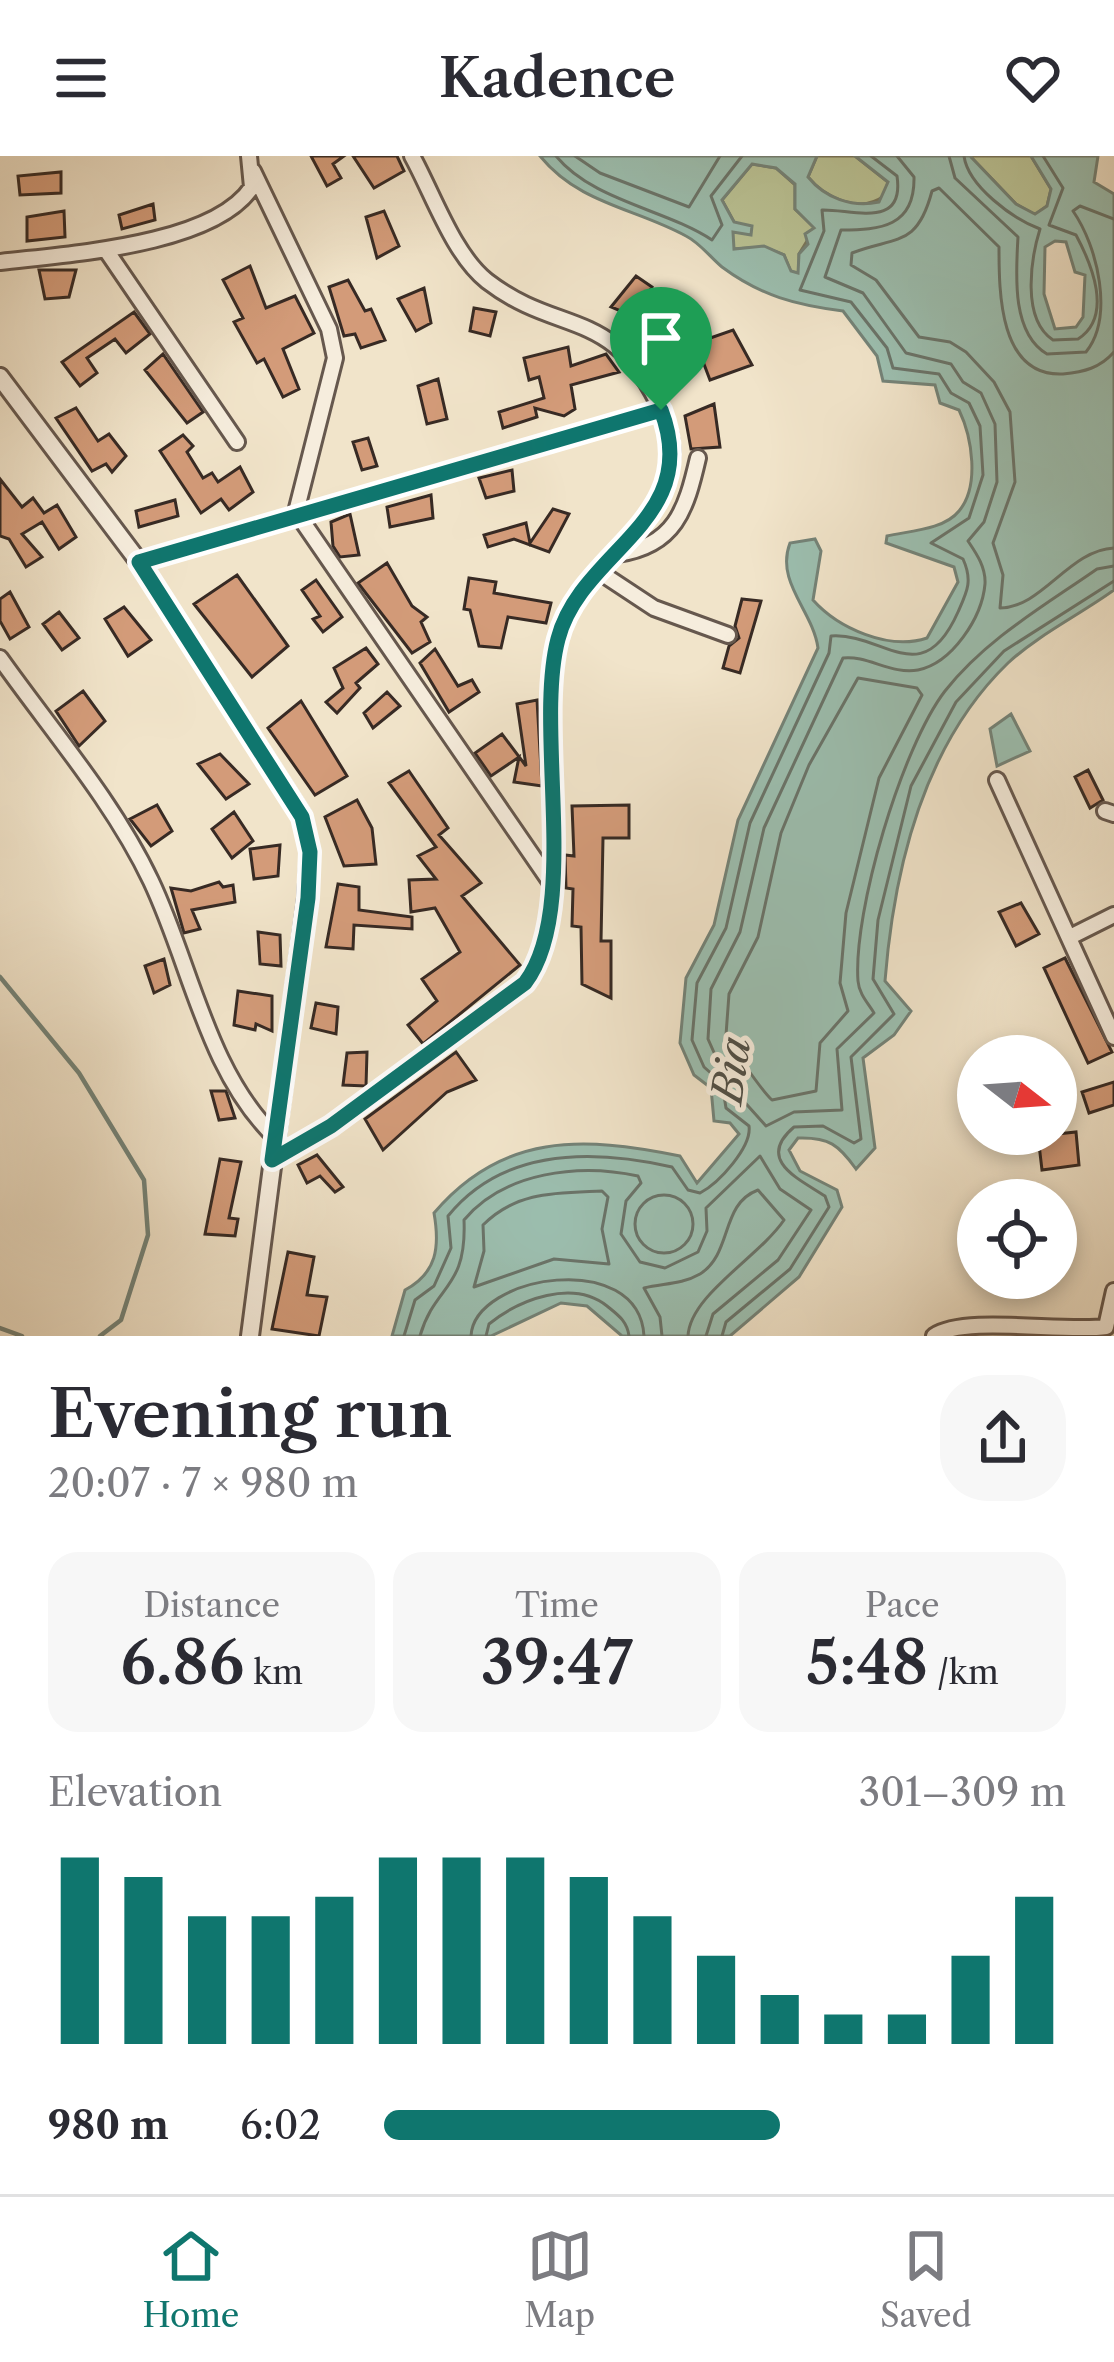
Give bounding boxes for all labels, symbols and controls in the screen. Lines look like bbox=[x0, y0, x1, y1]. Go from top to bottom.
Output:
icon: menu bbox=[48, 45, 114, 111]
text: Kadence bbox=[439, 45, 675, 111]
icon: heart bbox=[1000, 45, 1066, 111]
pin bbox=[610, 287, 712, 410]
icon: arrive bbox=[628, 305, 694, 371]
water label: Bia bbox=[700, 1034, 761, 1109]
north arrow bbox=[957, 1035, 1077, 1155]
map controls bbox=[957, 1035, 1077, 1299]
button: locate bbox=[957, 1179, 1077, 1299]
text: Evening run bbox=[48, 1373, 452, 1454]
button: share bbox=[940, 1375, 1066, 1501]
text: 20:07 · 7 × 980 m bbox=[48, 1459, 358, 1507]
text: Distance bbox=[143, 1585, 280, 1626]
text: Time bbox=[515, 1585, 599, 1626]
text: Pace bbox=[865, 1585, 940, 1626]
text: 6.86 bbox=[120, 1626, 244, 1700]
text: 39:47 bbox=[481, 1626, 633, 1700]
text: 5:48 bbox=[806, 1626, 928, 1700]
text: km bbox=[244, 1652, 303, 1693]
text: /km bbox=[928, 1652, 999, 1693]
text: Elevation bbox=[48, 1768, 222, 1816]
text: 301–309 m bbox=[859, 1768, 1066, 1816]
text: 980 m bbox=[48, 2101, 169, 2149]
text: 6:02 bbox=[240, 2101, 321, 2149]
tab: Home bbox=[142, 2223, 239, 2336]
tab: Map bbox=[524, 2223, 595, 2336]
tab: Saved bbox=[880, 2223, 972, 2336]

